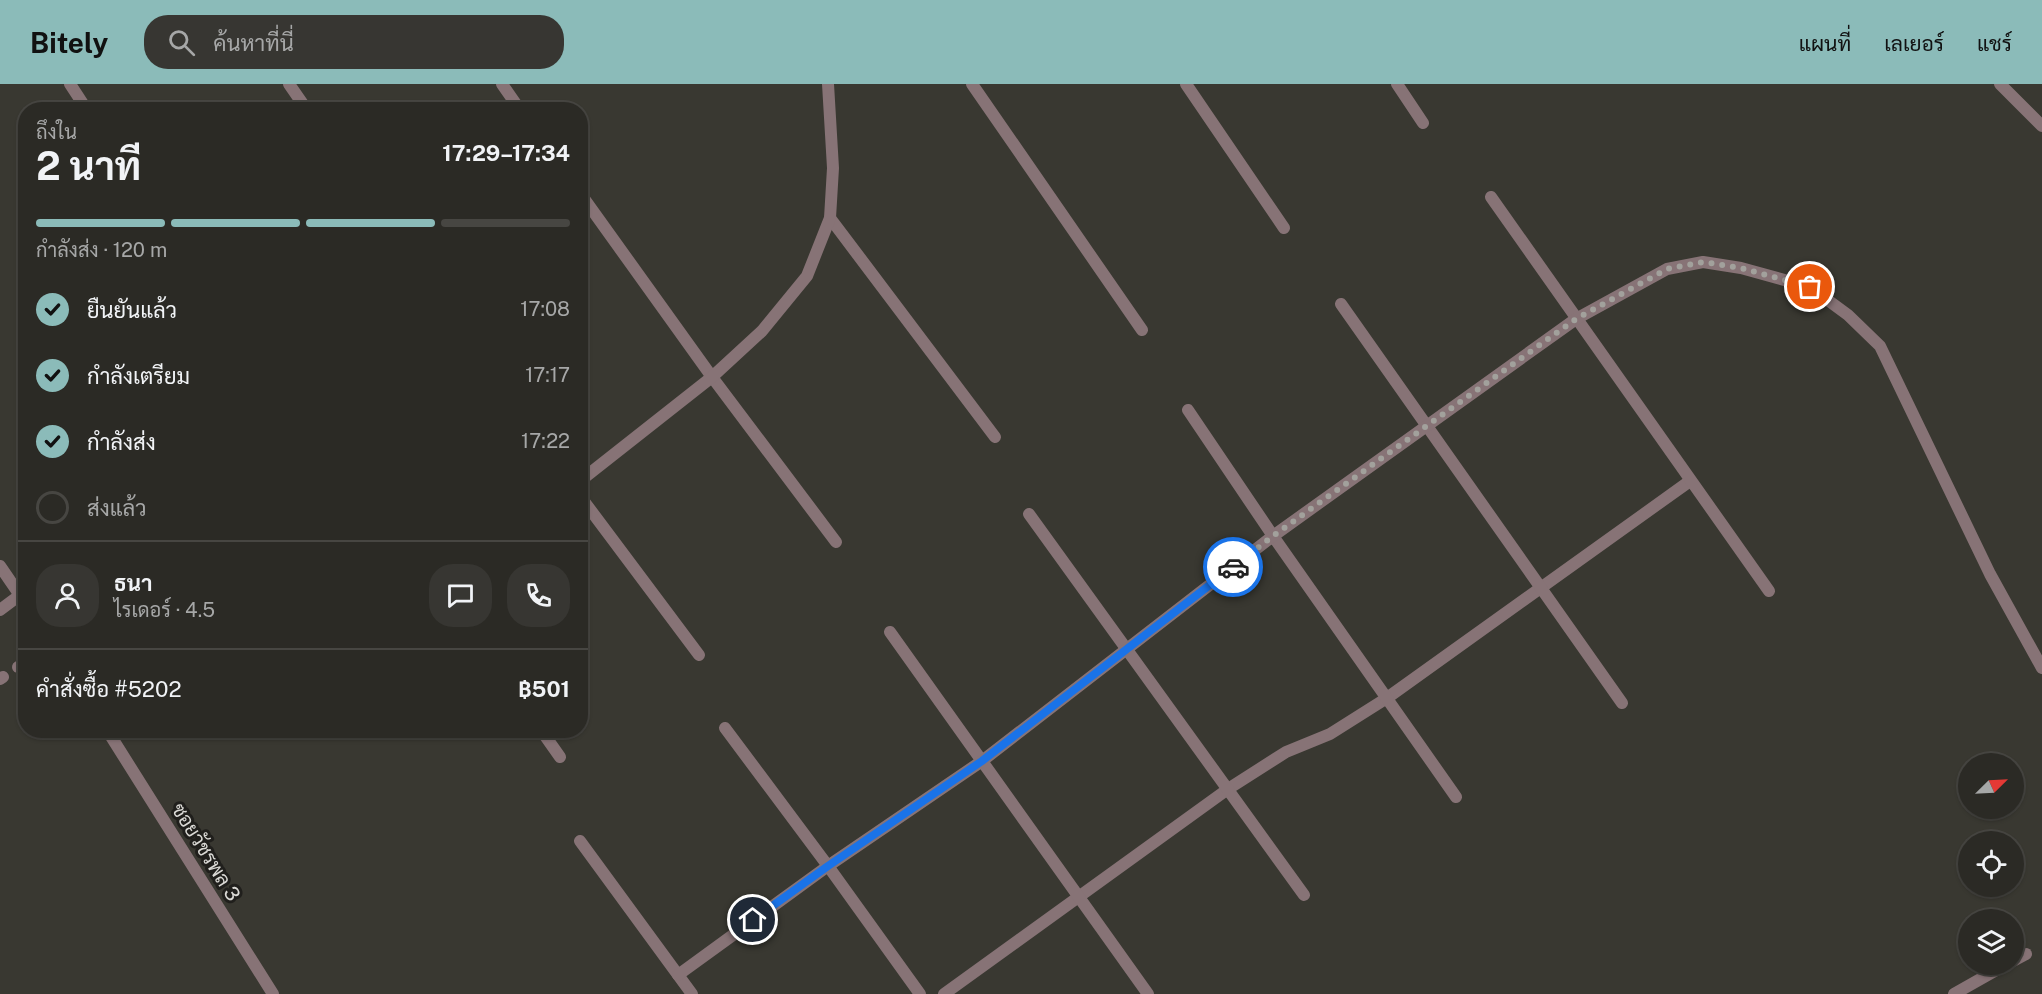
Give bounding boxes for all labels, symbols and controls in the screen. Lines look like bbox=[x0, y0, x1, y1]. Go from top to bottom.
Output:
search box bbox=[144, 15, 564, 69]
text: Bitely bbox=[30, 26, 108, 59]
icon: search bbox=[165, 26, 198, 59]
text: ค้นหาที่นี่ bbox=[213, 30, 294, 56]
text: แผนที่ bbox=[1799, 31, 1851, 56]
text: เลเยอร์ bbox=[1884, 31, 1944, 56]
text: แชร์ bbox=[1977, 31, 2012, 56]
text: ถึงใน bbox=[36, 120, 77, 144]
text: 17:29–17:34 bbox=[442, 140, 570, 166]
text: 2 นาที bbox=[36, 143, 141, 189]
text: กำลังส่ง · 120 m bbox=[36, 238, 167, 262]
pin bbox=[1784, 261, 1835, 312]
icon: bag bbox=[1793, 270, 1826, 303]
icon: check bbox=[36, 293, 69, 326]
text: ยืนยันแล้ว bbox=[87, 297, 177, 323]
text: 17:08 bbox=[520, 297, 570, 321]
icon: check bbox=[36, 359, 69, 392]
text: กำลังเตรียม bbox=[87, 363, 190, 389]
text: 17:17 bbox=[525, 363, 570, 387]
icon: check bbox=[36, 425, 69, 458]
text: กำลังส่ง bbox=[87, 429, 156, 455]
text: 17:22 bbox=[521, 429, 570, 453]
text: ส่งแล้ว bbox=[87, 495, 147, 521]
courier bbox=[1203, 537, 1263, 597]
icon: car bbox=[1217, 551, 1250, 584]
button: person bbox=[36, 564, 99, 627]
button: chat bbox=[429, 564, 492, 627]
button: phone bbox=[507, 564, 570, 627]
text: ธนา bbox=[114, 570, 152, 596]
text: ไรเดอร์ · 4.5 bbox=[114, 598, 215, 622]
text: คำสั่งซื้อ #5202 bbox=[36, 676, 182, 702]
text: ฿501 bbox=[518, 676, 570, 702]
north arrow bbox=[1958, 753, 2024, 819]
map controls bbox=[1958, 753, 2024, 975]
street label: ซอยวัชรพล 3 bbox=[166, 799, 246, 905]
button: locate bbox=[1958, 831, 2024, 897]
pin bbox=[727, 894, 778, 945]
icon: home bbox=[736, 903, 769, 936]
button: layers bbox=[1958, 909, 2024, 975]

